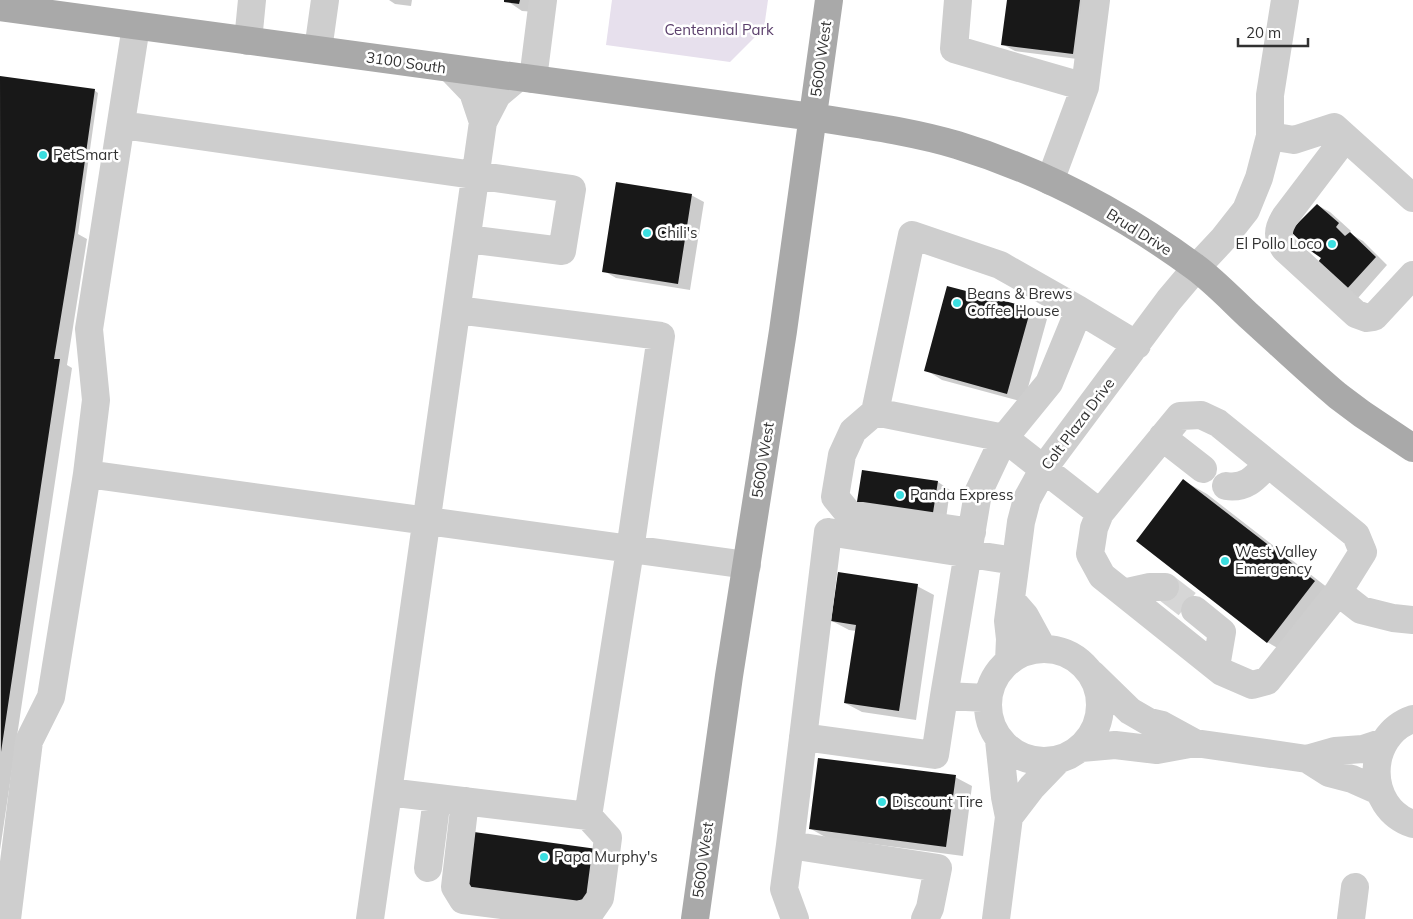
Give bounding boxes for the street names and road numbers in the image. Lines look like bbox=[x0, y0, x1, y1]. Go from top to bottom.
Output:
street label: 5600 West bbox=[806, 20, 835, 98]
street label: 3100 South bbox=[365, 47, 447, 78]
street label: Brud Drive bbox=[1103, 204, 1175, 259]
street label: Colt Plaza Drive bbox=[1037, 374, 1118, 473]
street label: 5600 West bbox=[747, 421, 778, 499]
street label: 5600 West bbox=[688, 821, 717, 899]

